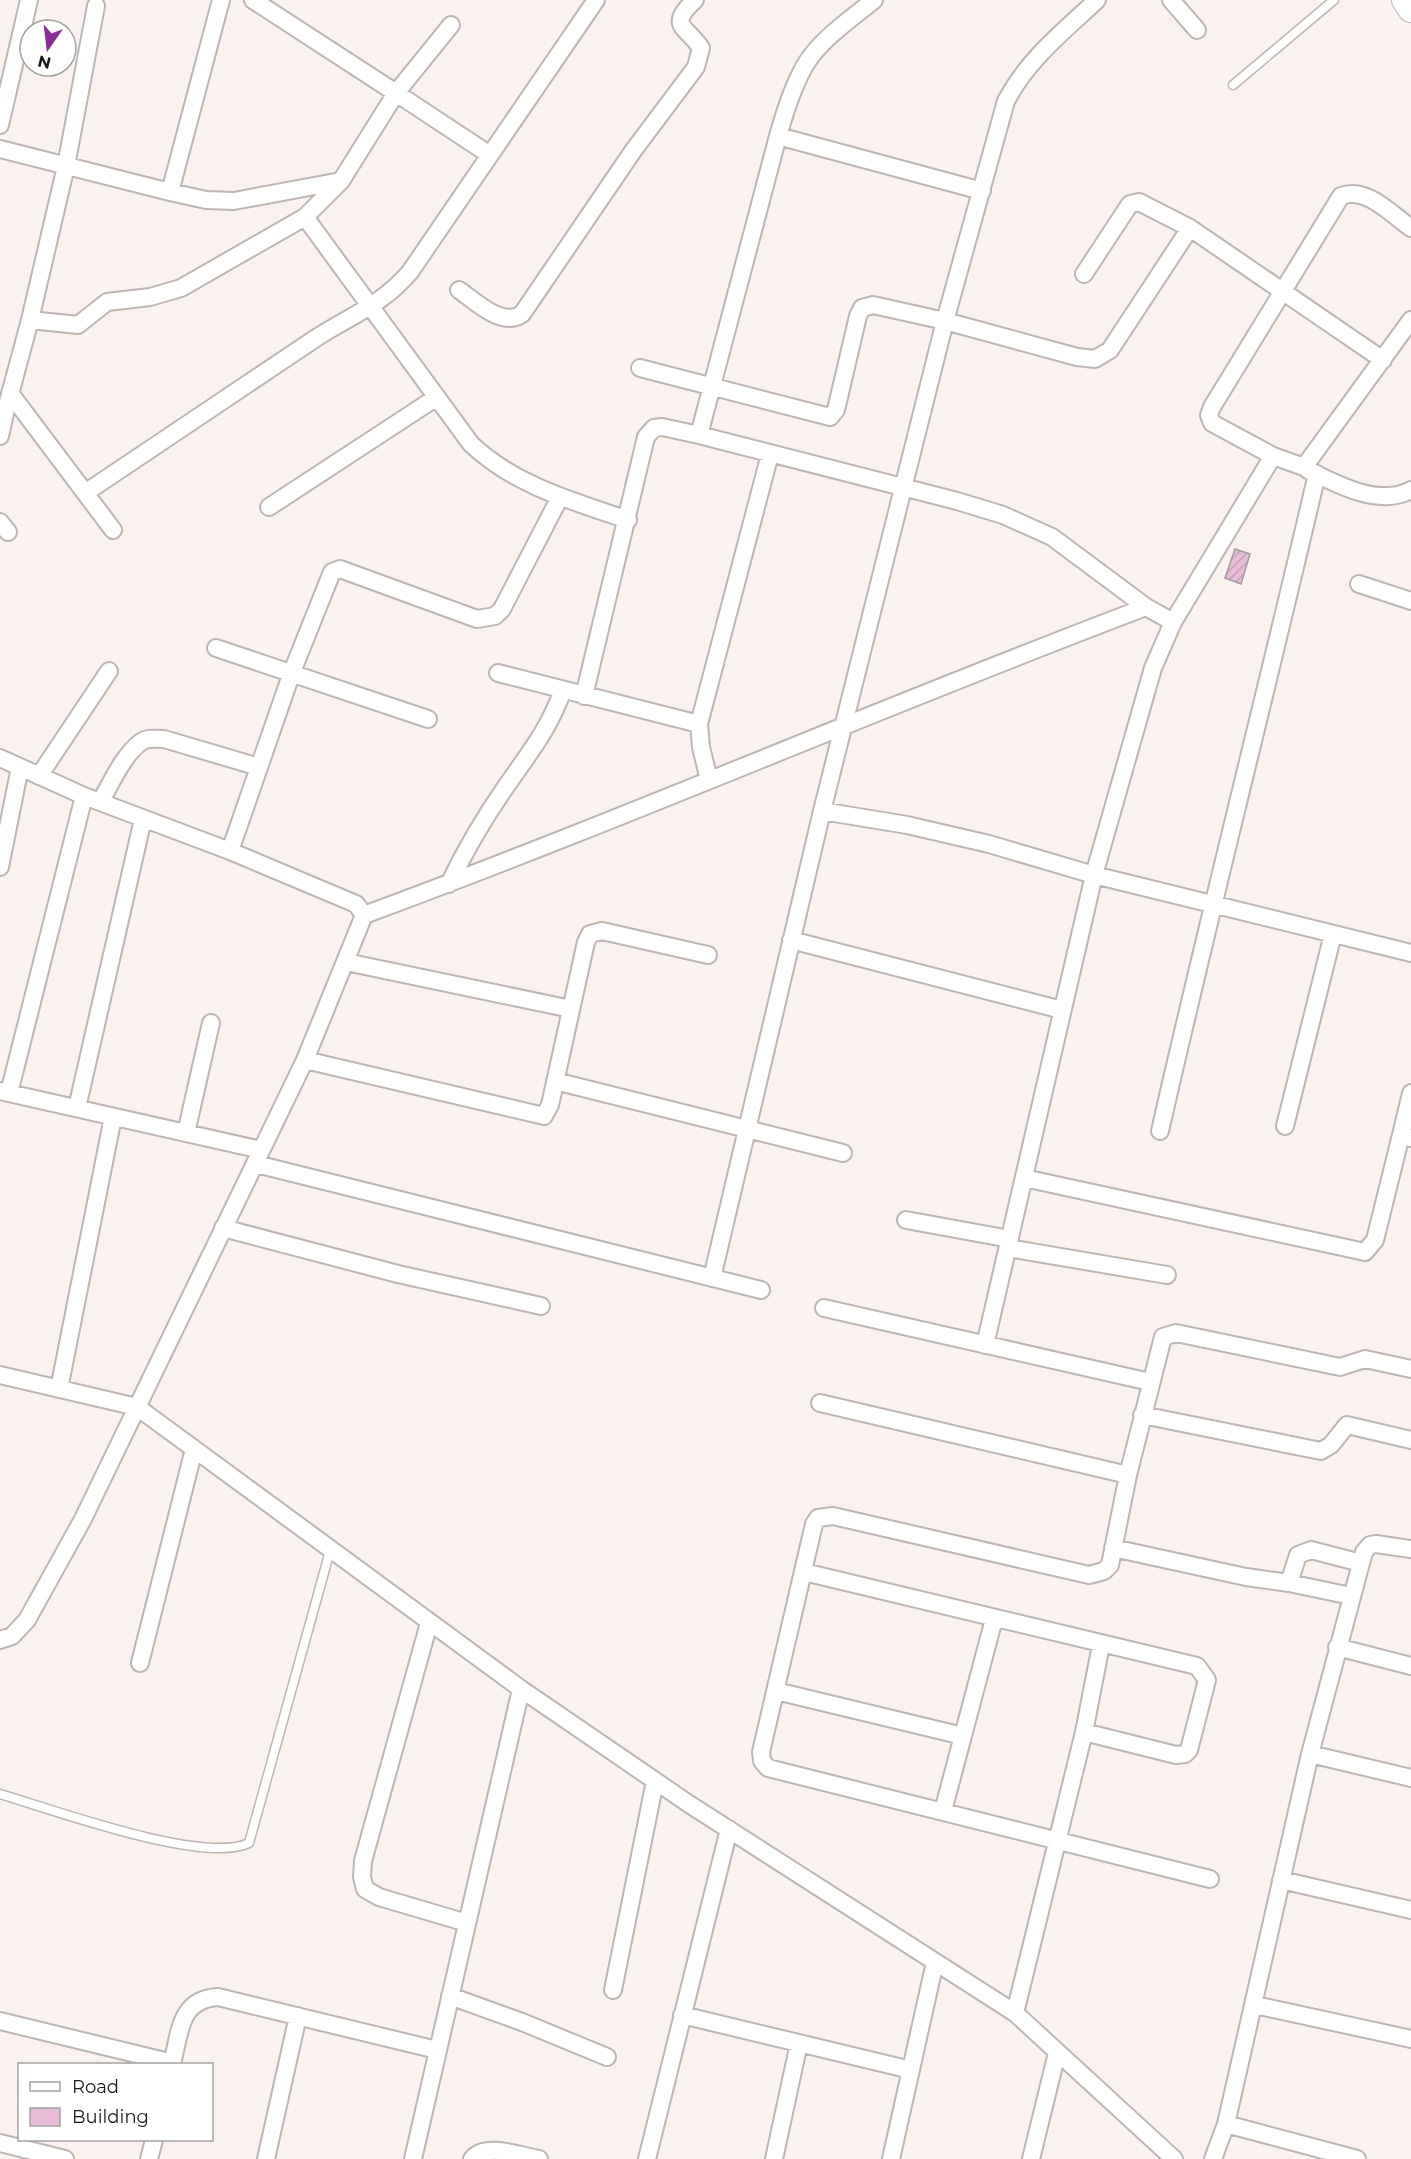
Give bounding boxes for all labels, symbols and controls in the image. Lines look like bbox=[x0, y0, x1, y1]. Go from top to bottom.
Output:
north arrow bbox=[18, 18, 78, 78]
text: N bbox=[36, 51, 53, 73]
legend bbox=[18, 2063, 213, 2141]
text: Road bbox=[72, 2076, 119, 2098]
text: Building bbox=[72, 2106, 149, 2128]

